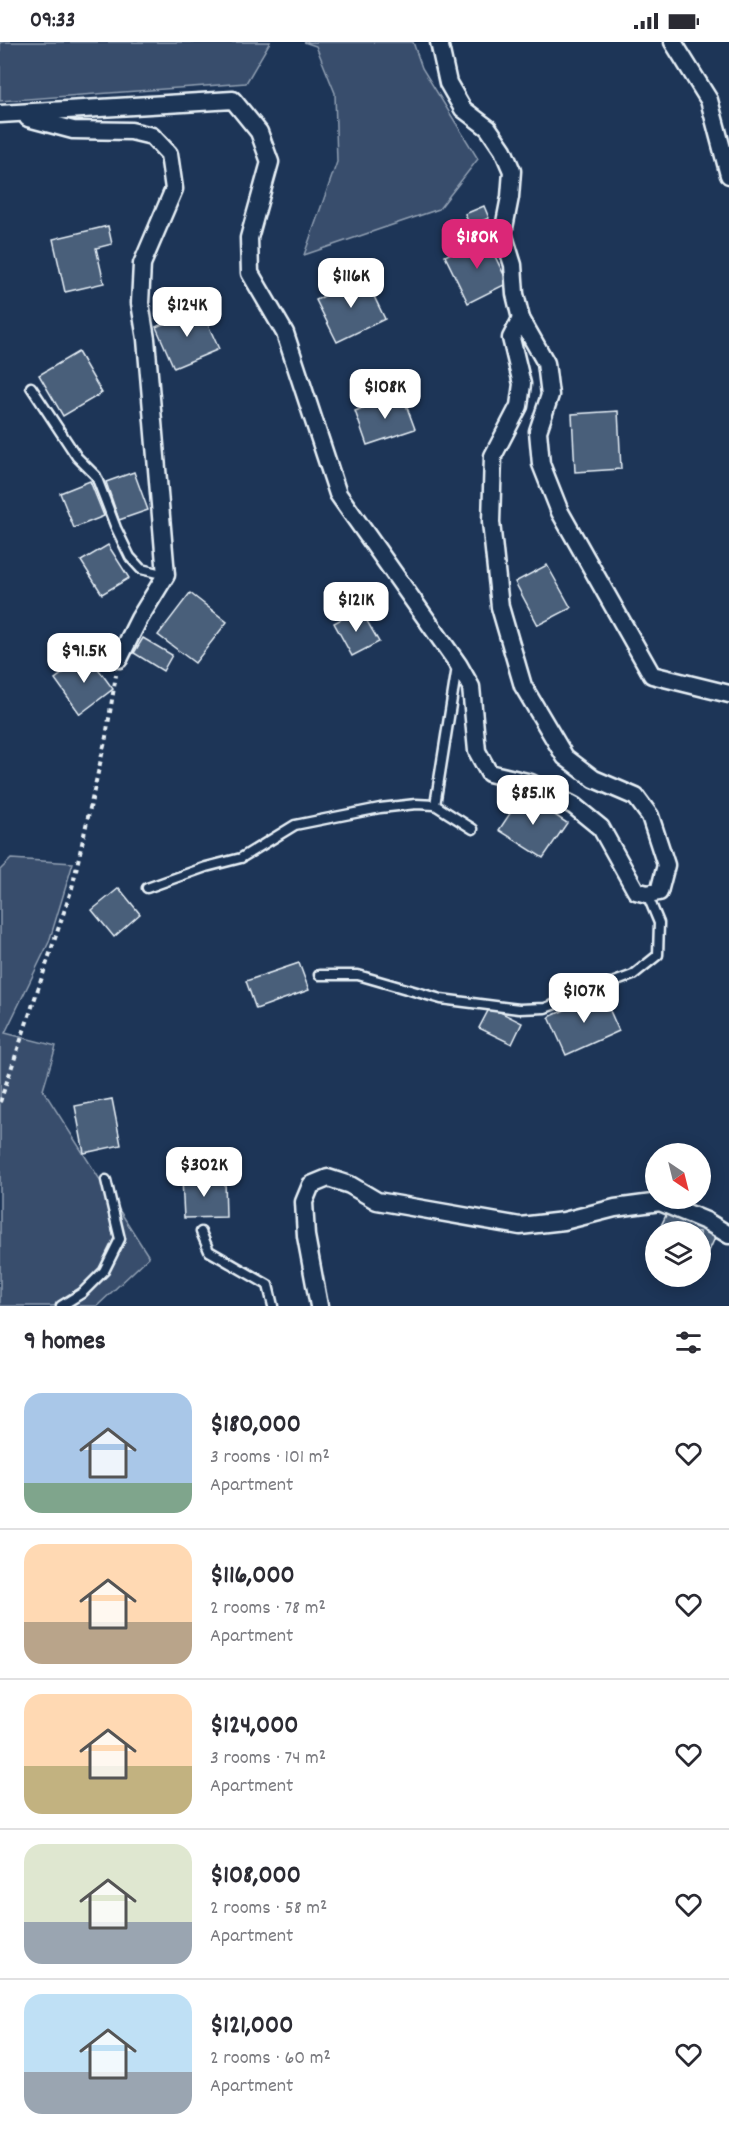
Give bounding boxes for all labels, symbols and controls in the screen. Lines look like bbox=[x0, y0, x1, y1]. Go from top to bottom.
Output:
text: 09:33 bbox=[30, 6, 75, 37]
pin: $180K bbox=[435, 219, 519, 270]
text: $180K bbox=[456, 224, 498, 252]
pin: $116K bbox=[309, 258, 393, 309]
text: $116K bbox=[332, 263, 370, 291]
pin: $124K bbox=[145, 287, 229, 338]
text: $124K bbox=[167, 292, 207, 320]
pin: $108K bbox=[343, 369, 427, 420]
text: $108K bbox=[364, 374, 406, 402]
pin: $121K bbox=[314, 582, 398, 633]
text: $121K bbox=[338, 587, 374, 615]
pin: $91.5K bbox=[35, 633, 133, 684]
text: $91.5K bbox=[61, 638, 107, 666]
pin: $85.1K bbox=[484, 775, 582, 826]
text: $85.1K bbox=[511, 780, 555, 808]
pin: $107K bbox=[542, 973, 626, 1024]
text: $107K bbox=[563, 978, 605, 1006]
north arrow bbox=[645, 1143, 711, 1209]
map controls bbox=[645, 1143, 711, 1287]
pin: $302K bbox=[162, 1147, 246, 1198]
text: $302K bbox=[180, 1152, 228, 1180]
button: layers bbox=[645, 1221, 711, 1287]
text: 9 homes bbox=[24, 1324, 106, 1361]
icon: filters bbox=[672, 1326, 705, 1359]
text: $180,000 bbox=[210, 1407, 301, 1444]
icon: home bbox=[72, 1417, 144, 1489]
icon: heart bbox=[672, 1437, 705, 1470]
text: 3 rooms · 101 m² bbox=[210, 1444, 330, 1472]
text: Apartment bbox=[210, 1472, 293, 1500]
text: $116,000 bbox=[210, 1558, 295, 1595]
icon: home bbox=[72, 1568, 144, 1640]
icon: heart bbox=[672, 1588, 705, 1621]
text: 2 rooms · 78 m² bbox=[210, 1595, 326, 1623]
text: Apartment bbox=[210, 1623, 293, 1651]
text: $124,000 bbox=[210, 1708, 298, 1745]
icon: home bbox=[72, 1718, 144, 1790]
icon: heart bbox=[672, 1738, 705, 1771]
text: 3 rooms · 74 m² bbox=[210, 1745, 326, 1773]
text: Apartment bbox=[210, 1773, 293, 1801]
text: $108,000 bbox=[210, 1858, 301, 1895]
icon: home bbox=[72, 1868, 144, 1940]
icon: heart bbox=[672, 1888, 705, 1921]
text: 2 rooms · 58 m² bbox=[210, 1895, 327, 1923]
text: Apartment bbox=[210, 1923, 293, 1951]
text: $121,000 bbox=[210, 2008, 293, 2045]
icon: home bbox=[72, 2018, 144, 2090]
icon: heart bbox=[672, 2038, 705, 2071]
text: 2 rooms · 60 m² bbox=[210, 2045, 331, 2073]
text: Apartment bbox=[210, 2073, 293, 2101]

